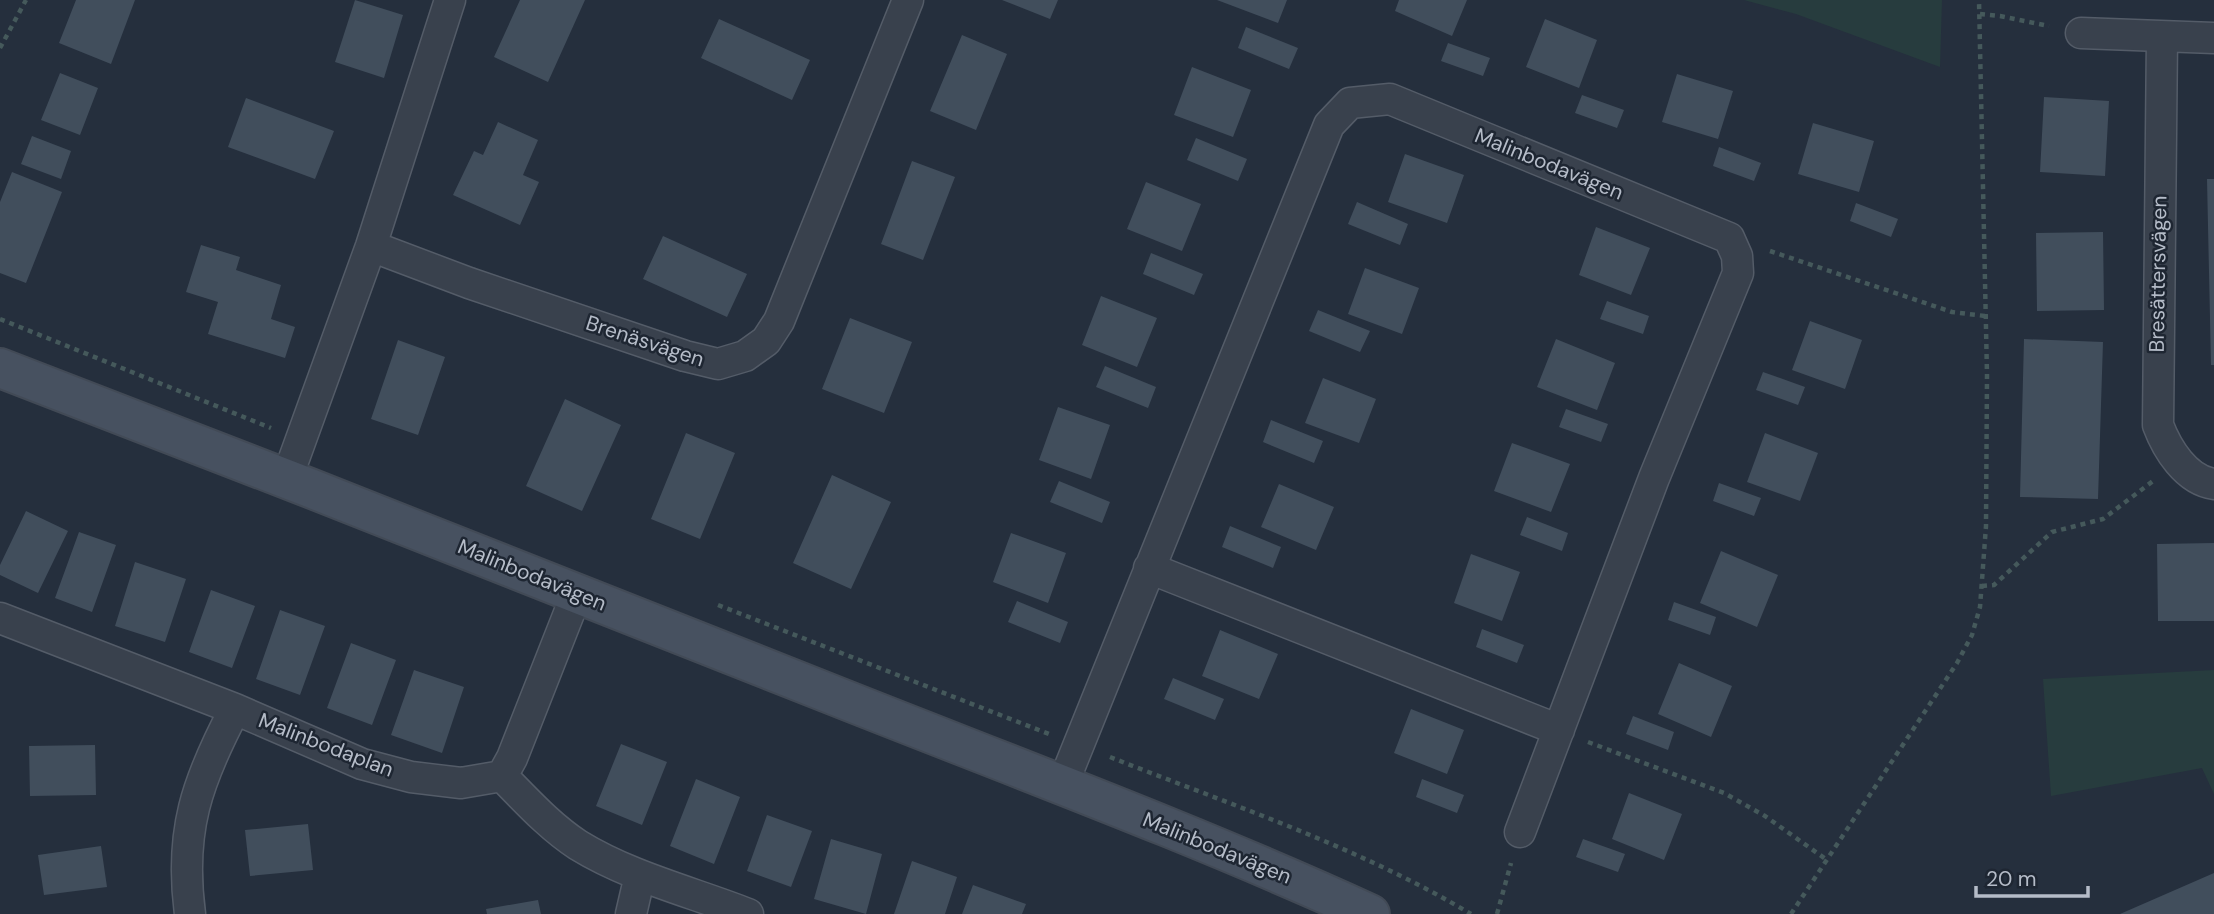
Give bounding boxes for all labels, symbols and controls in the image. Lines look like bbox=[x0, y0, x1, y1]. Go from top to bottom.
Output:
street label: Malinbodavägen bbox=[1471, 121, 1627, 207]
street label: Bresättersvägen bbox=[2143, 195, 2173, 353]
street label: Brenäsvägen bbox=[582, 309, 708, 373]
street label: Malinbodavägen bbox=[454, 532, 610, 618]
street label: Malinbodaplan bbox=[255, 706, 397, 784]
street label: Malinbodavägen bbox=[1139, 805, 1295, 891]
scale bar bbox=[1976, 855, 2088, 899]
text: 20 m bbox=[1986, 865, 2037, 893]

